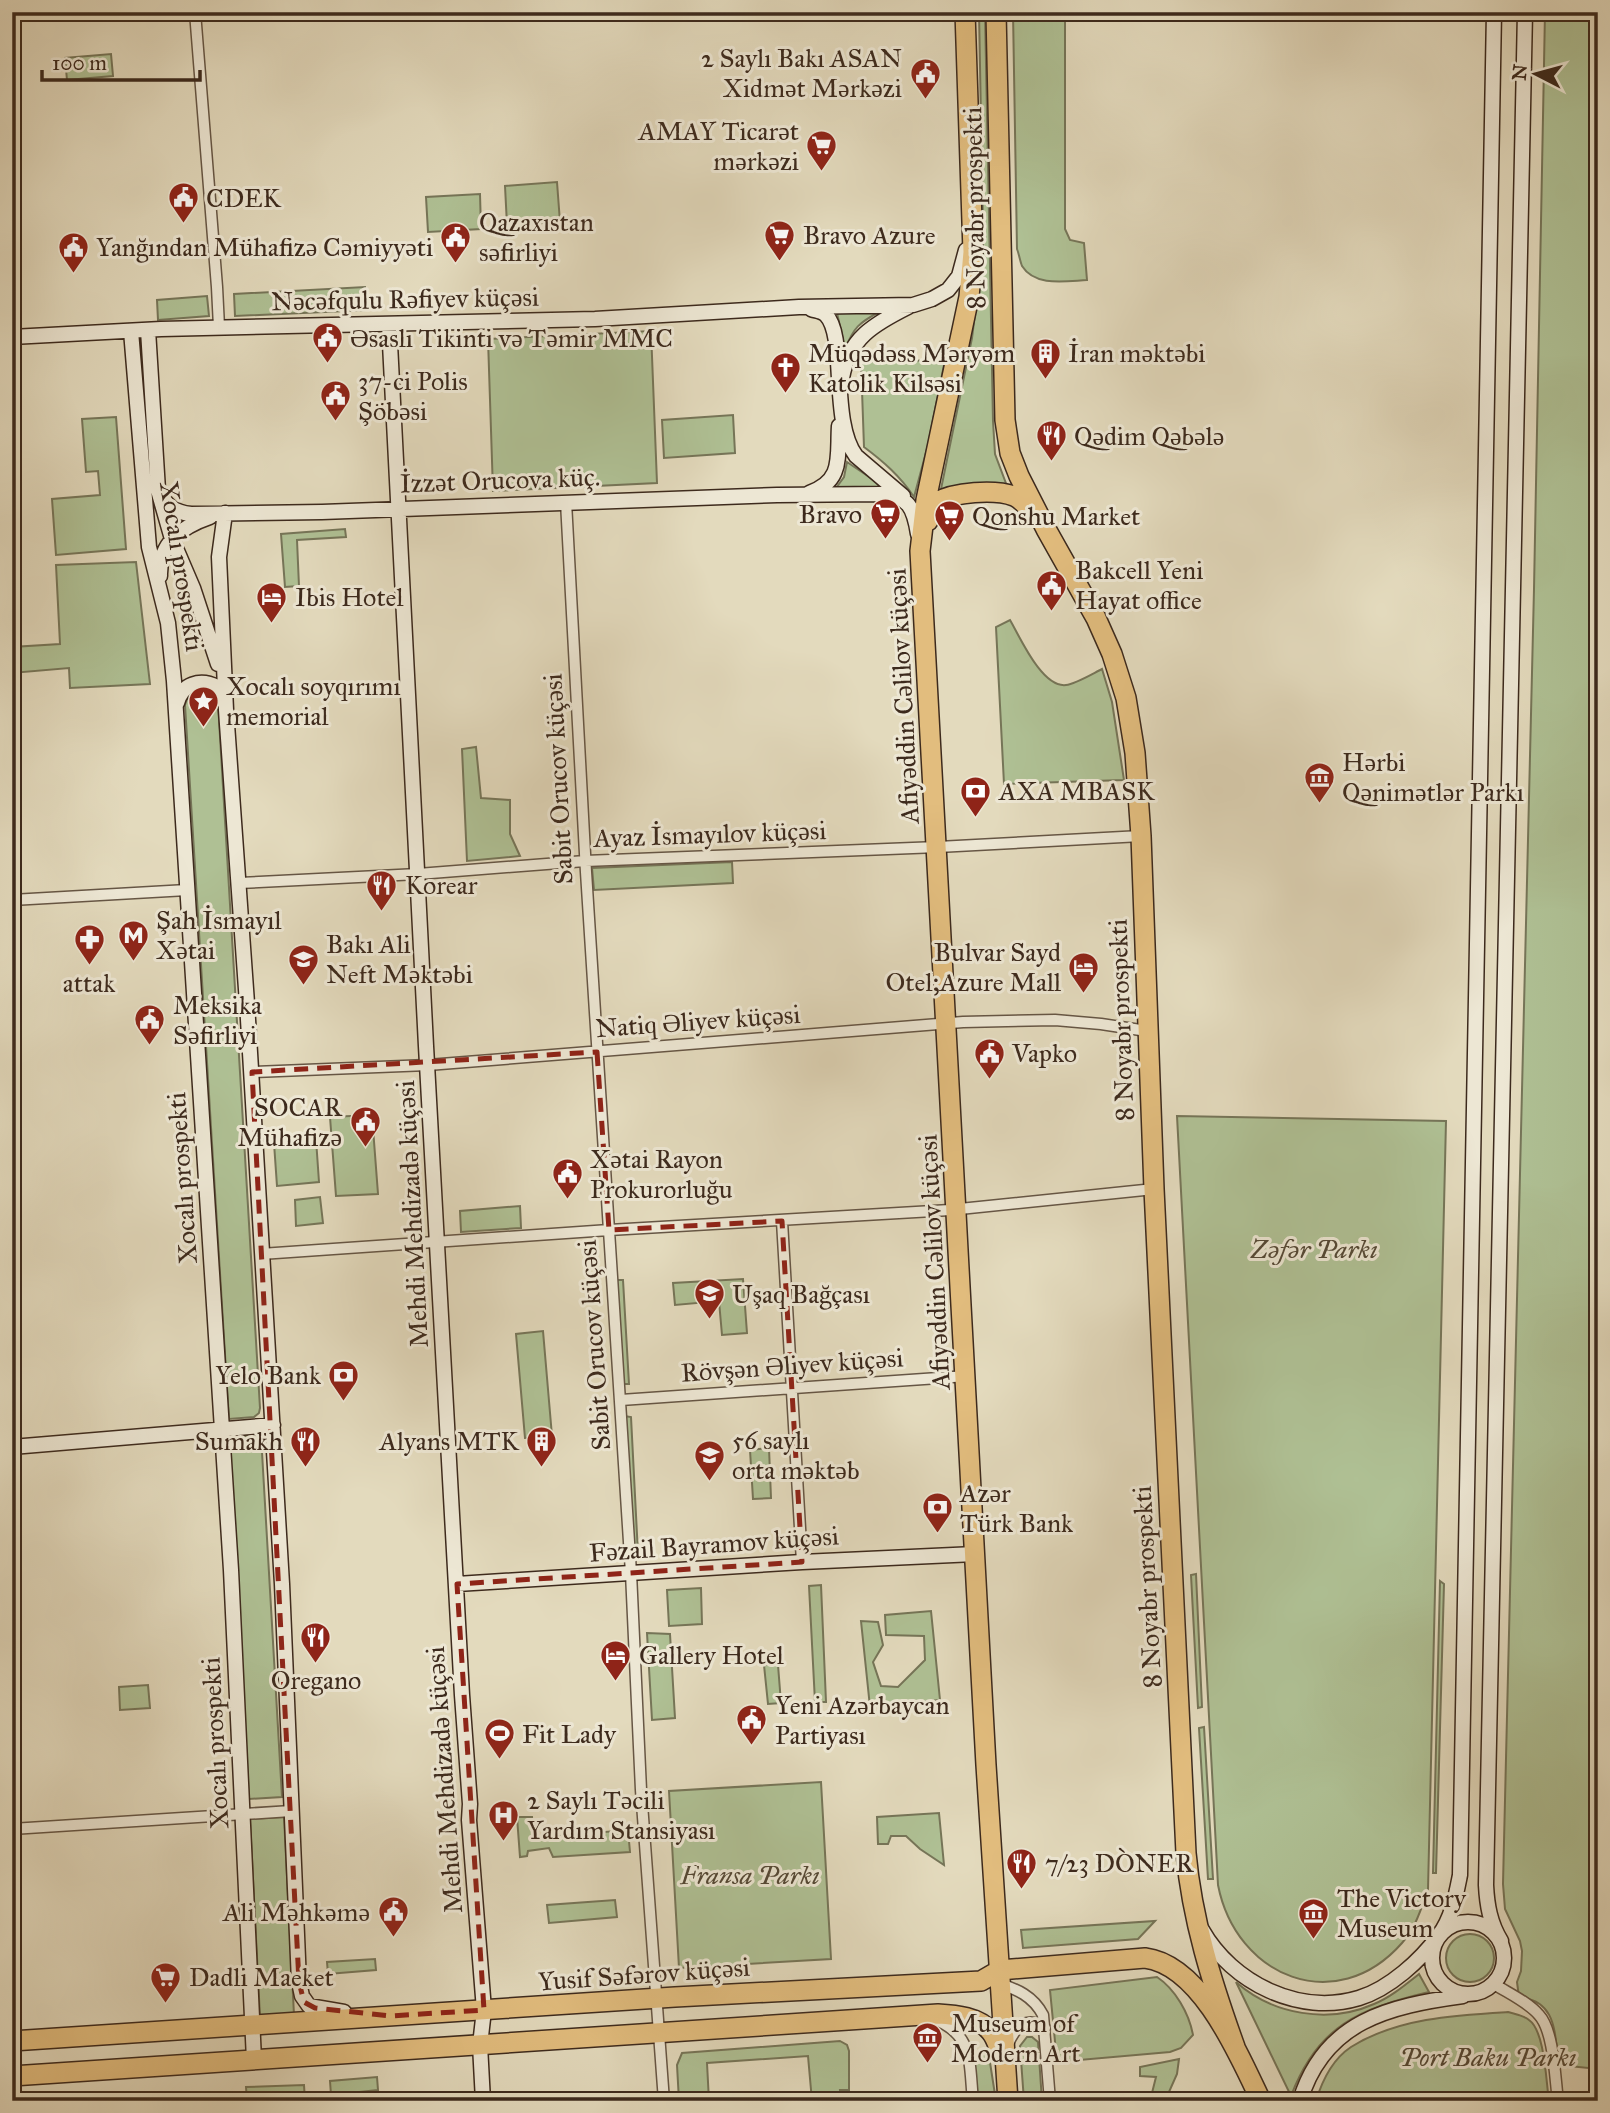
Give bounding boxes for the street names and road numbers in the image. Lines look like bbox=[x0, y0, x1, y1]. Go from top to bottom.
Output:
street label: 8 Noyabr prospekti bbox=[956, 107, 992, 309]
street label: Nəcəfqulu Rəfiyev küçəsi bbox=[271, 281, 539, 317]
street label: İzzət Orucova küç. bbox=[399, 461, 601, 499]
street label: Xocalı prospekti bbox=[153, 479, 211, 653]
street label: Afiyəddin Cəlilov küçəsi bbox=[880, 567, 926, 826]
street label: Sabit Orucov küçəsi bbox=[536, 673, 580, 885]
street label: Ayaz İsmayılov küçəsi bbox=[592, 814, 827, 854]
street label: 8 Noyabr prospekti bbox=[1101, 918, 1141, 1122]
street label: Natiq Əliyev küçəsi bbox=[595, 998, 801, 1044]
street label: Mehdi Mehdizadə küçəsi bbox=[389, 1080, 435, 1348]
street label: Xocalı prospekti bbox=[160, 1091, 204, 1265]
street label: Afiyəddin Cəlilov küçəsi bbox=[911, 1133, 957, 1392]
street label: Sabit Orucov küçəsi bbox=[571, 1239, 617, 1451]
street label: Rövşən Əliyev küçəsi bbox=[680, 1341, 904, 1389]
street label: 8 Noyabr prospekti bbox=[1126, 1485, 1168, 1689]
street label: Fəzail Bayramov küçəsi bbox=[588, 1519, 840, 1569]
street label: Mehdi Mehdizadə küçəsi bbox=[419, 1645, 469, 1915]
street label: Xocalı prospekti bbox=[195, 1656, 235, 1830]
street label: Yusif Səfərov küçəsi bbox=[537, 1951, 751, 1997]

